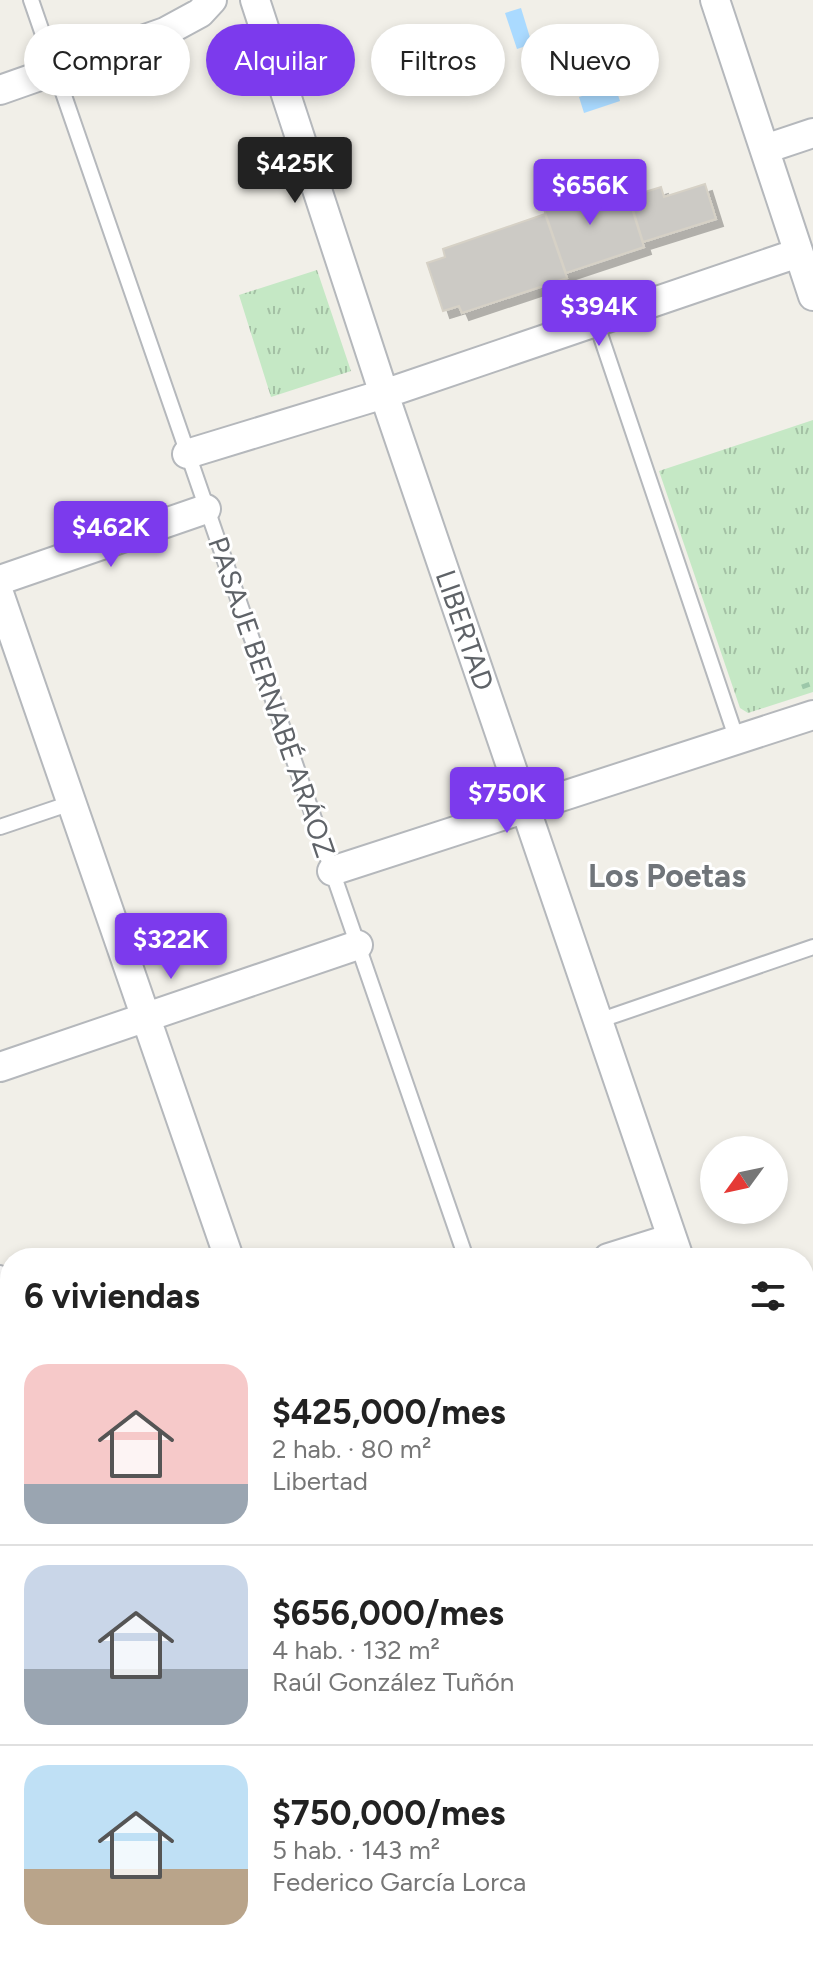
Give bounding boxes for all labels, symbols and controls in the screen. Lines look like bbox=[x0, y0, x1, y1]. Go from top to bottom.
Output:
chip: Comprar bbox=[24, 24, 190, 96]
chip: Alquilar bbox=[206, 24, 355, 96]
chip: Filtros bbox=[371, 24, 505, 96]
chip: Nuevo bbox=[521, 24, 659, 96]
pin: $425K bbox=[239, 137, 351, 205]
text: $425K bbox=[256, 147, 334, 179]
pin: $656K bbox=[534, 159, 646, 227]
text: $656K bbox=[552, 169, 629, 201]
pin: $394K bbox=[543, 280, 655, 348]
text: $394K bbox=[560, 290, 638, 322]
pin: $462K bbox=[55, 501, 167, 569]
text: $462K bbox=[72, 511, 150, 543]
street label: PASAJE BERNABÉ ARÁOZ bbox=[201, 532, 343, 862]
street label: LIBERTAD bbox=[429, 565, 501, 695]
pin: $750K bbox=[451, 767, 563, 835]
text: $750K bbox=[468, 777, 546, 809]
district label: Los Poetas bbox=[588, 857, 746, 895]
pin: $322K bbox=[115, 913, 227, 981]
text: $322K bbox=[133, 923, 209, 955]
north arrow bbox=[700, 1136, 788, 1224]
map controls bbox=[700, 1136, 788, 1224]
icon: filters bbox=[746, 1274, 790, 1318]
text: 6 viviendas bbox=[24, 1276, 200, 1317]
text: $425,000/mes bbox=[272, 1392, 506, 1433]
icon: home bbox=[88, 1396, 184, 1492]
text: 2 hab. · 80 m² bbox=[272, 1433, 431, 1465]
text: Libertad bbox=[272, 1465, 368, 1497]
text: $656,000/mes bbox=[272, 1593, 504, 1634]
icon: home bbox=[88, 1597, 184, 1693]
text: 4 hab. · 132 m² bbox=[272, 1634, 440, 1666]
text: Raúl González Tuñón bbox=[272, 1666, 514, 1698]
text: $750,000/mes bbox=[272, 1793, 505, 1834]
icon: home bbox=[88, 1797, 184, 1893]
text: 5 hab. · 143 m² bbox=[272, 1834, 440, 1866]
text: Federico García Lorca bbox=[272, 1866, 526, 1898]

